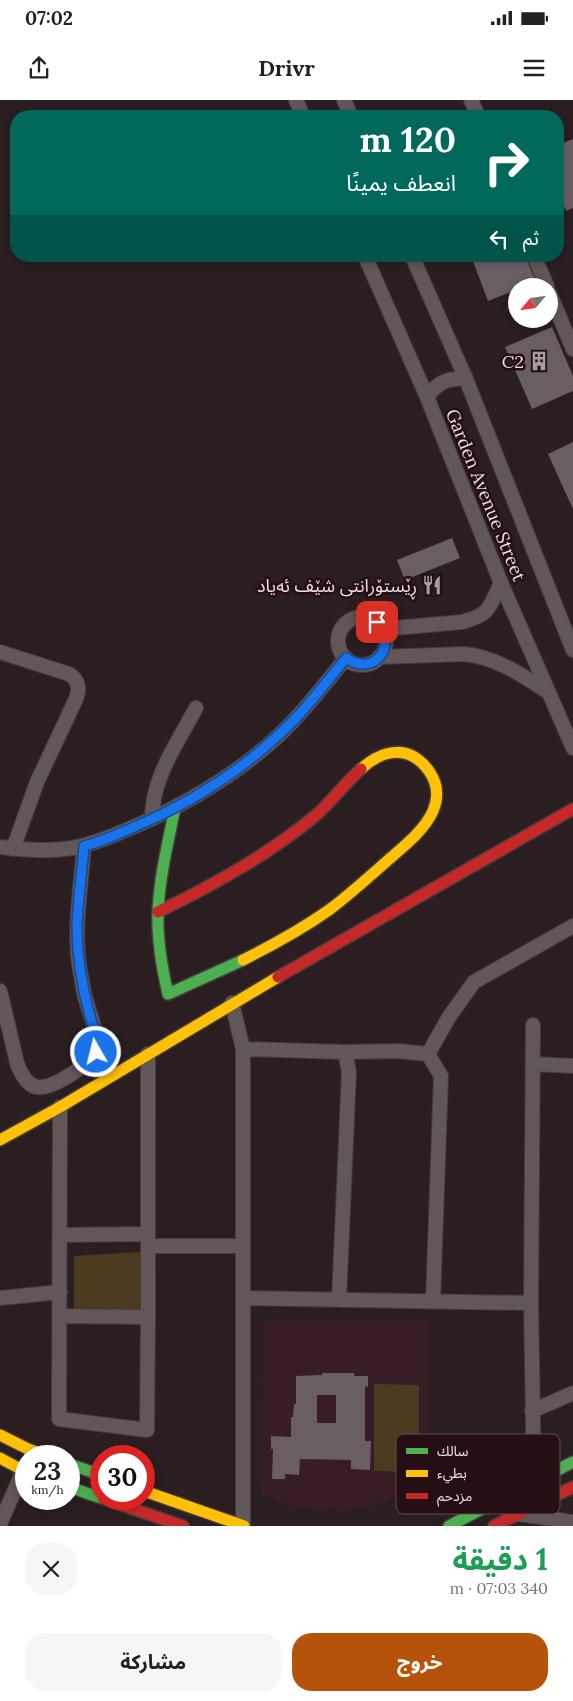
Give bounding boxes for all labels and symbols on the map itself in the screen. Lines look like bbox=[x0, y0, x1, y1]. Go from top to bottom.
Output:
north arrow bbox=[508, 278, 558, 328]
place label: C2 bbox=[502, 350, 524, 373]
building icon: C2 bbox=[528, 350, 550, 372]
street label: Garden Avenue Street bbox=[441, 406, 531, 584]
place label: ڕێستۆرانتی شێف ئەیاد bbox=[257, 574, 417, 600]
restaurant icon: ڕێستۆرانتی شێف ئەیاد bbox=[421, 574, 443, 596]
pin bbox=[356, 601, 398, 643]
position arrow bbox=[69, 1025, 121, 1077]
legend bbox=[396, 1434, 560, 1514]
text: سالك bbox=[437, 1442, 469, 1460]
speed limit sign: 30 bbox=[90, 1445, 155, 1510]
text: بطيء bbox=[437, 1464, 467, 1484]
text: مزدحم bbox=[437, 1487, 472, 1507]

